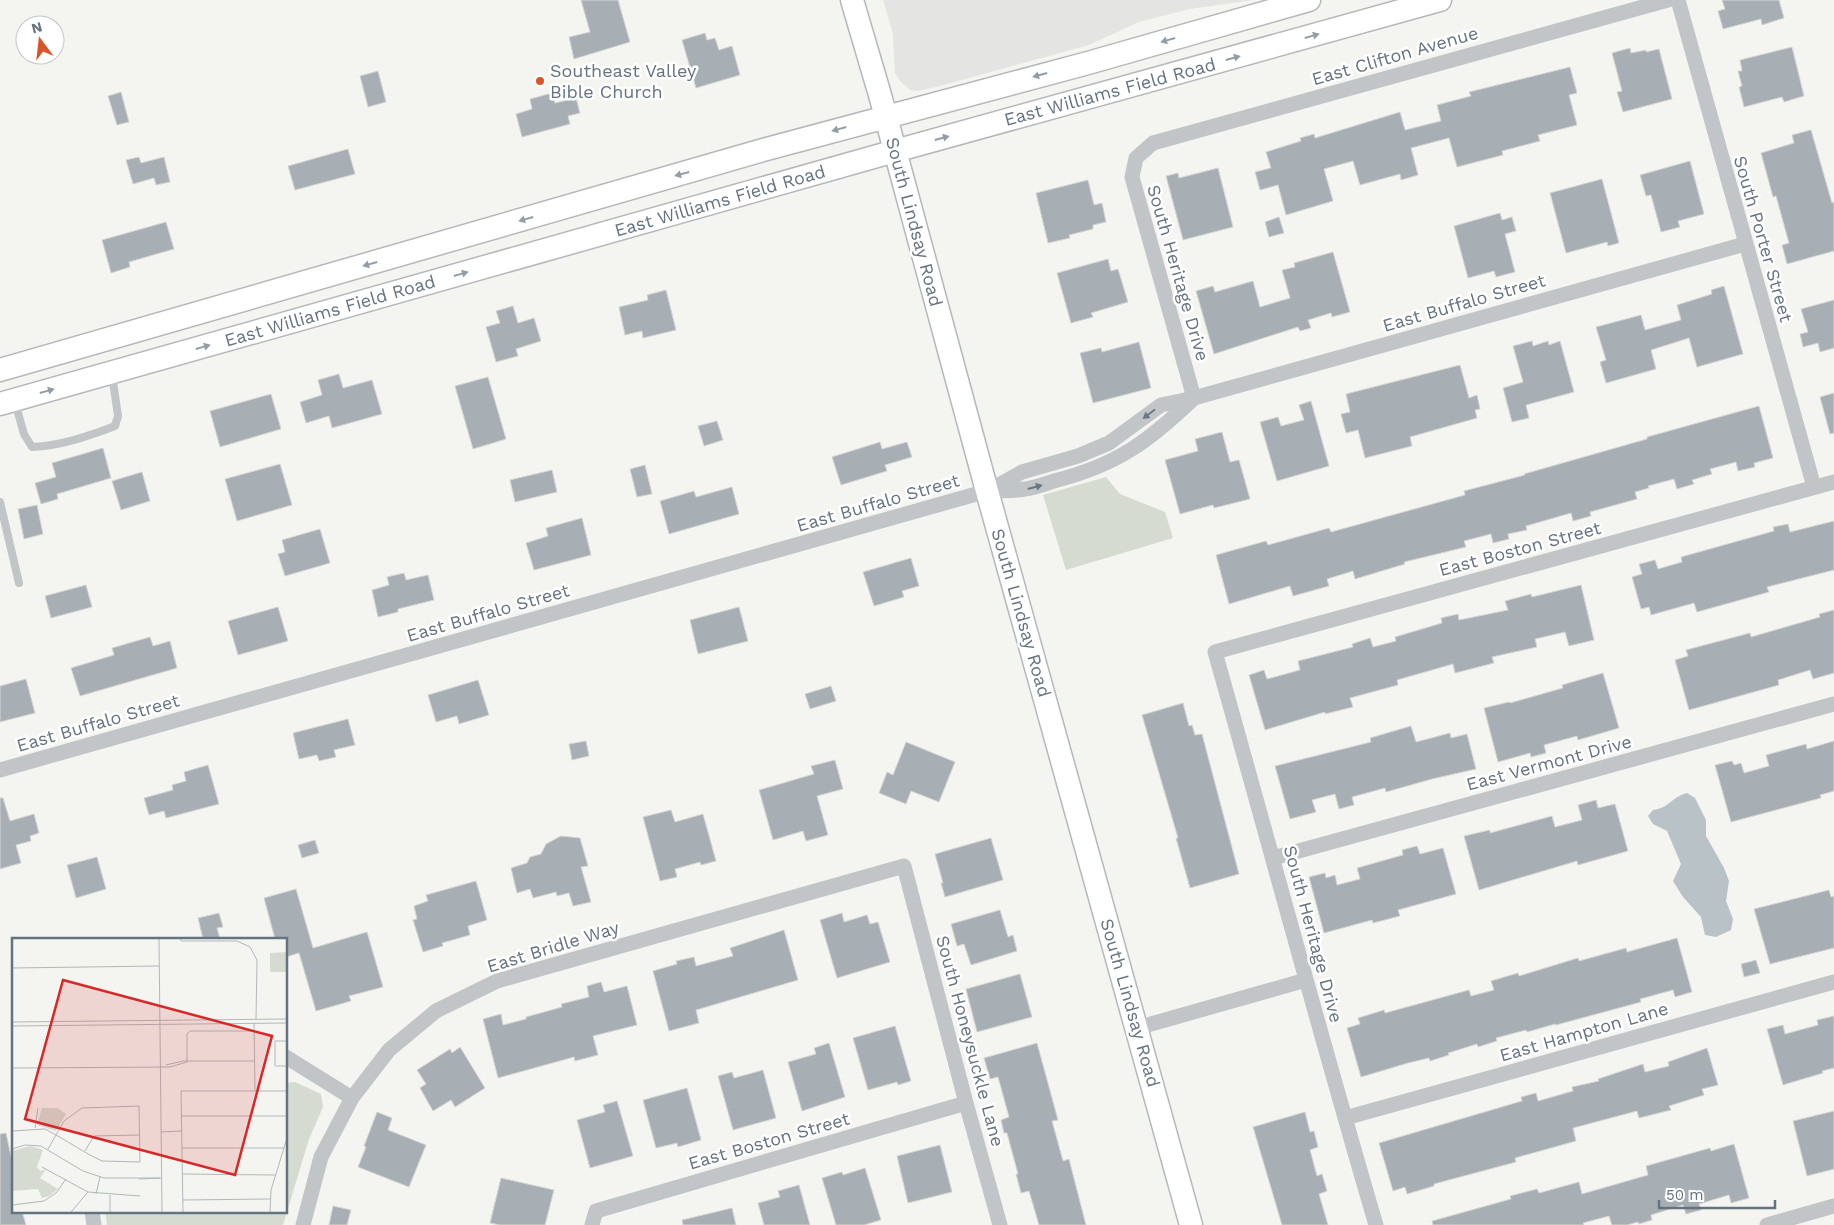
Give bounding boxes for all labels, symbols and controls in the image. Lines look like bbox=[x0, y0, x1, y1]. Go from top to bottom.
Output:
north arrow bbox=[15, 15, 65, 65]
text: N bbox=[30, 18, 44, 37]
street label: East Clifton Avenue bbox=[1309, 22, 1481, 89]
one-way arrow bbox=[1304, 31, 1319, 39]
one-way arrow bbox=[1160, 36, 1175, 44]
street label: East Williams Field Road bbox=[1002, 53, 1218, 130]
one-way arrow bbox=[1226, 53, 1241, 61]
place label: Southeast Valley Bible Church bbox=[550, 60, 697, 102]
one-way arrow bbox=[1033, 71, 1048, 79]
marker: Southeast Valley Bible Church bbox=[534, 75, 546, 87]
one-way arrow bbox=[831, 126, 846, 134]
one-way arrow bbox=[934, 134, 949, 142]
street label: South Lindsay Road bbox=[882, 135, 947, 309]
street label: South Porter Street bbox=[1730, 153, 1797, 325]
street label: East Williams Field Road bbox=[612, 160, 828, 241]
one-way arrow bbox=[675, 171, 690, 179]
street label: South Heritage Drive bbox=[1143, 182, 1214, 363]
one-way arrow bbox=[518, 215, 533, 223]
one-way arrow bbox=[362, 261, 377, 269]
street label: East Buffalo Street bbox=[1380, 269, 1548, 336]
street label: East Williams Field Road bbox=[222, 270, 438, 351]
one-way arrow bbox=[453, 270, 468, 278]
one-way arrow bbox=[196, 342, 211, 350]
one-way arrow bbox=[39, 387, 54, 395]
one-way arrow bbox=[1143, 409, 1156, 420]
street label: East Buffalo Street bbox=[794, 469, 962, 536]
one-way arrow bbox=[1027, 482, 1042, 490]
street label: East Boston Street bbox=[1437, 517, 1604, 580]
street label: South Lindsay Road bbox=[987, 526, 1056, 700]
street label: East Buffalo Street bbox=[404, 579, 572, 646]
street label: East Buffalo Street bbox=[14, 689, 182, 756]
street label: East Vermont Drive bbox=[1464, 730, 1634, 795]
street label: South Heritage Drive bbox=[1280, 843, 1347, 1025]
street label: East Bridle Way bbox=[484, 916, 622, 977]
street label: South Lindsay Road bbox=[1096, 916, 1165, 1090]
street label: South Honeysuckle Lane bbox=[932, 933, 1009, 1149]
inset map bbox=[12, 938, 288, 1212]
street label: East Hampton Lane bbox=[1497, 997, 1671, 1066]
street label: East Boston Street bbox=[686, 1107, 852, 1174]
scale bar bbox=[1659, 1178, 1775, 1210]
text: 50 m bbox=[1666, 1186, 1703, 1204]

